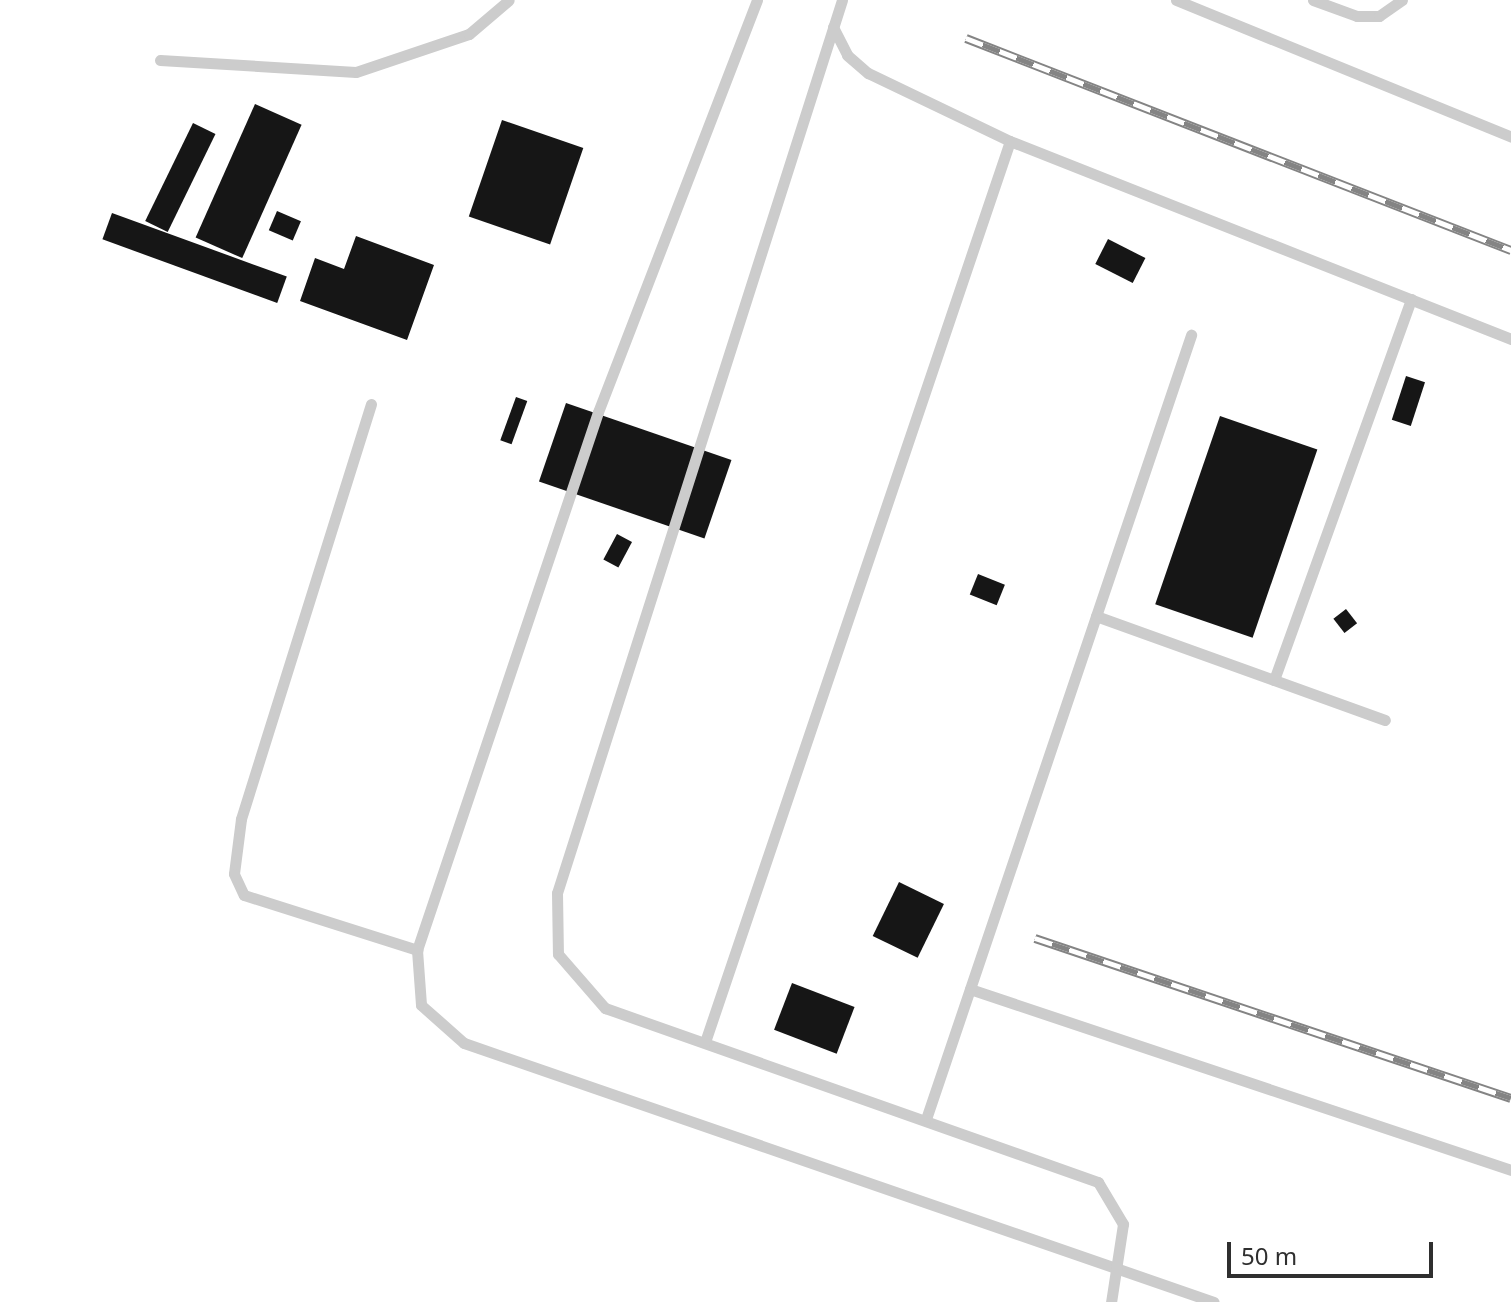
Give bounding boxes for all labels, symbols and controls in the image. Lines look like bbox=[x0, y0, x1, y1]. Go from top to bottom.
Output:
scale bar bbox=[1231, 1226, 1437, 1276]
text: 50 m bbox=[1241, 1239, 1297, 1272]

